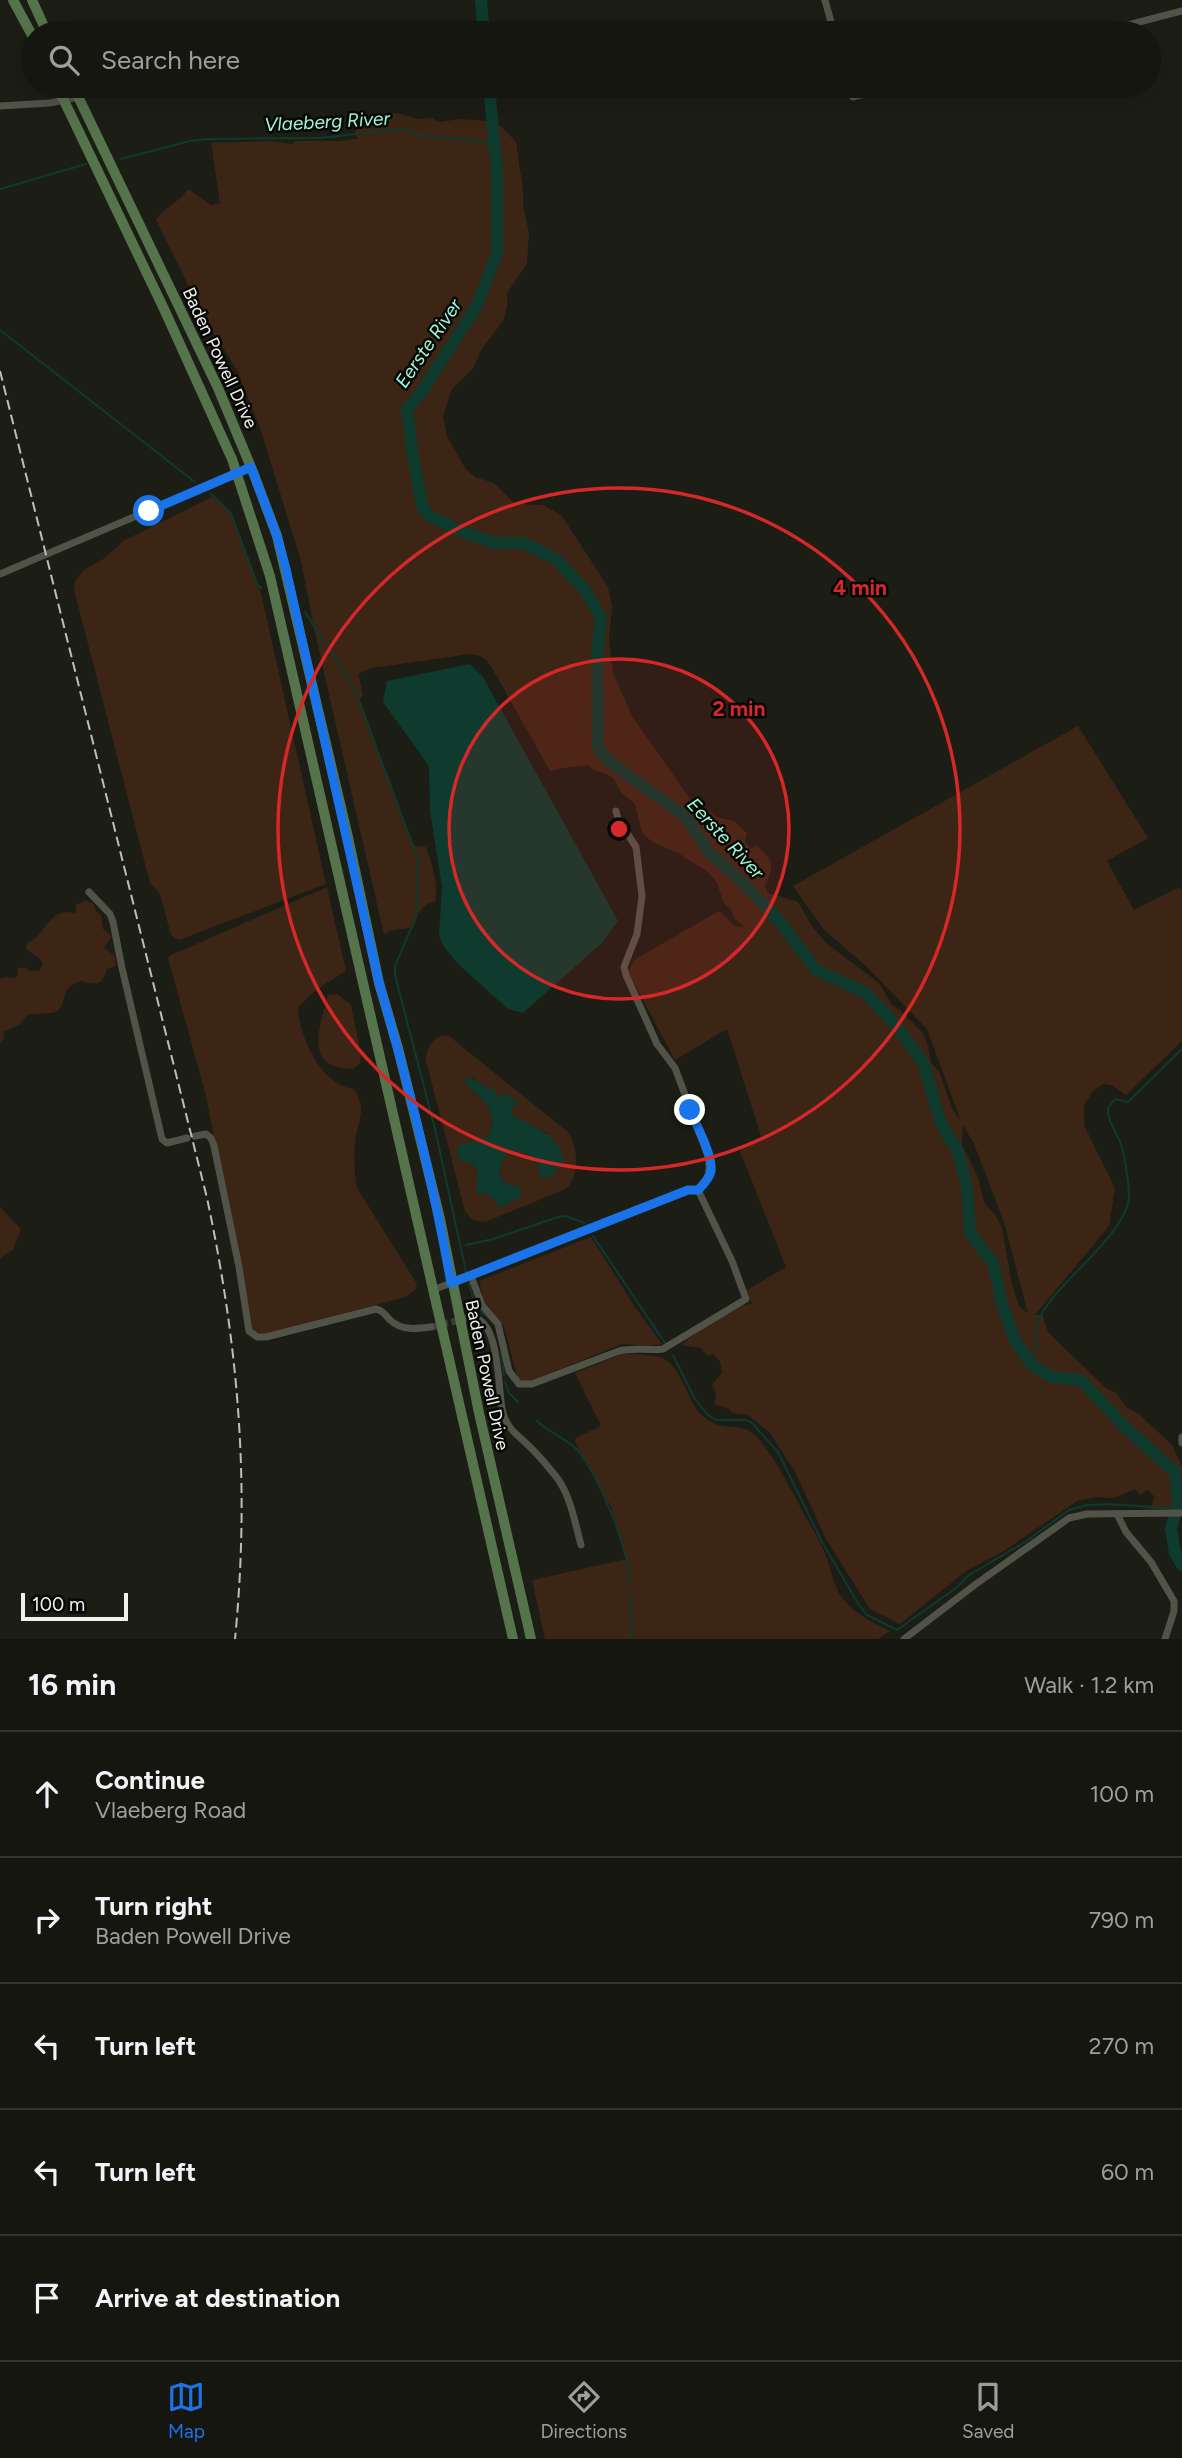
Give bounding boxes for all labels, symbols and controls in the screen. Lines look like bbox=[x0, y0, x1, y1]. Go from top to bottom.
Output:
search box bbox=[21, 21, 1161, 98]
icon: search bbox=[45, 41, 83, 79]
text: Search here bbox=[101, 44, 240, 76]
water label: Vlaeberg River bbox=[264, 107, 391, 136]
street label: Baden Powell Drive bbox=[178, 284, 262, 432]
water label: Eerste River bbox=[390, 294, 467, 392]
route start bbox=[133, 495, 164, 526]
text: 4 min bbox=[833, 575, 887, 600]
text: 2 min bbox=[713, 696, 765, 721]
water label: Eerste River bbox=[682, 793, 769, 884]
centre of rings bbox=[607, 817, 631, 841]
route end bbox=[674, 1094, 705, 1125]
street label: Baden Powell Drive bbox=[460, 1298, 514, 1452]
scale bar bbox=[21, 1590, 128, 1622]
text: 100 m bbox=[32, 1593, 85, 1616]
text: 16 min bbox=[28, 1666, 116, 1703]
text: Walk · 1.2 km bbox=[1024, 1671, 1154, 1699]
text: Continue bbox=[95, 1764, 205, 1796]
icon: ahead bbox=[28, 1775, 66, 1813]
text: 100 m bbox=[1090, 1780, 1154, 1808]
text: Vlaeberg Road bbox=[95, 1796, 246, 1824]
text: Turn right bbox=[95, 1890, 212, 1922]
icon: right bbox=[28, 1901, 66, 1939]
text: 790 m bbox=[1089, 1906, 1154, 1934]
text: Baden Powell Drive bbox=[95, 1922, 291, 1950]
icon: left bbox=[28, 2027, 66, 2065]
text: Turn left bbox=[95, 2030, 196, 2062]
text: 270 m bbox=[1089, 2032, 1154, 2060]
icon: left bbox=[28, 2153, 66, 2191]
text: Turn left bbox=[95, 2156, 196, 2188]
text: 60 m bbox=[1101, 2158, 1154, 2186]
icon: arrive bbox=[28, 2279, 66, 2317]
text: Arrive at destination bbox=[95, 2282, 340, 2314]
tab: Map bbox=[167, 2378, 205, 2443]
tab: Directions bbox=[540, 2378, 627, 2443]
tab: Saved bbox=[962, 2378, 1014, 2443]

